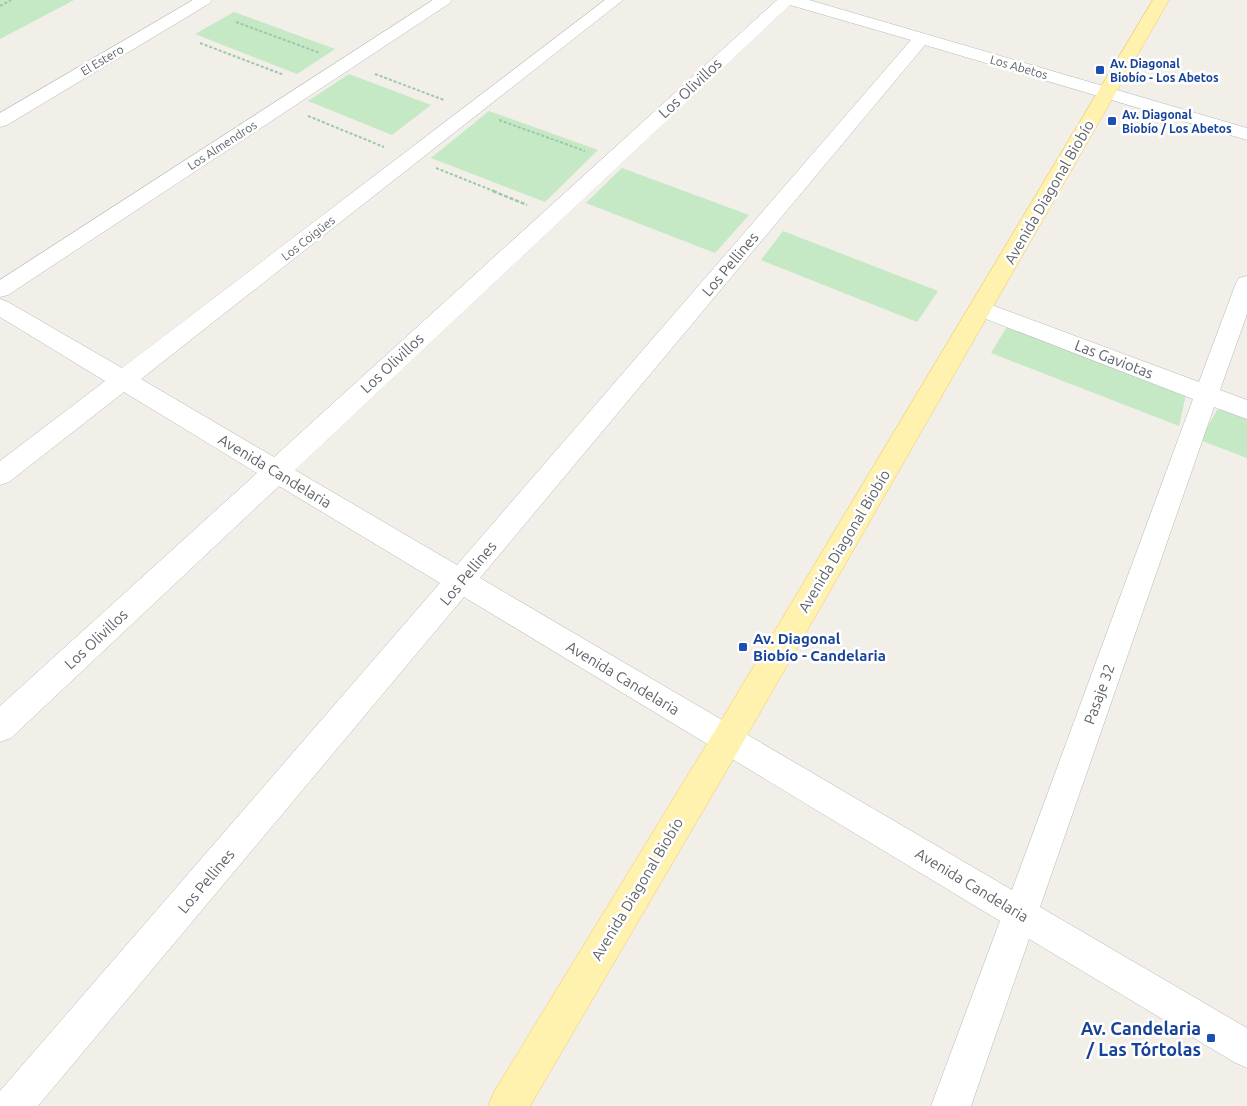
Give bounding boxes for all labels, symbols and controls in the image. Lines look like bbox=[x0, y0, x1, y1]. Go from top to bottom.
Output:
street label: El Estero bbox=[78, 42, 126, 78]
street label: Los Abetos bbox=[989, 53, 1049, 81]
street label: Los Olivillos bbox=[655, 55, 725, 121]
place label: Av. Diagonal Biobío - Los Abetos bbox=[1110, 57, 1219, 84]
marker: Av. Diagonal Biobío - Los Abetos bbox=[1094, 64, 1106, 76]
place label: Av. Diagonal Biobío / Los Abetos bbox=[1122, 108, 1232, 135]
marker: Av. Diagonal Biobío / Los Abetos bbox=[1106, 115, 1118, 127]
street label: Avenida Diagonal Biobío bbox=[1001, 117, 1097, 267]
street label: Los Almendros bbox=[185, 118, 259, 172]
street label: Los Coigües bbox=[279, 213, 337, 263]
street label: Los Pellines bbox=[698, 229, 762, 299]
street label: Los Olivillos bbox=[357, 330, 427, 396]
street label: Las Gaviotas bbox=[1072, 336, 1156, 382]
street label: Avenida Candelaria bbox=[216, 431, 334, 511]
street label: Avenida Diagonal Biobío bbox=[795, 467, 893, 615]
street label: Los Pellines bbox=[436, 538, 500, 608]
street label: Los Olivillos bbox=[61, 606, 131, 672]
place label: Av. Diagonal Biobío - Candelaria bbox=[753, 630, 886, 664]
street label: Avenida Candelaria bbox=[564, 638, 682, 718]
marker: Av. Diagonal Biobío - Candelaria bbox=[737, 641, 749, 653]
street label: Pasaje 32 bbox=[1080, 661, 1118, 727]
street label: Avenida Diagonal Biobío bbox=[588, 815, 686, 963]
street label: Avenida Candelaria bbox=[913, 845, 1031, 925]
street label: Los Pellines bbox=[174, 846, 238, 916]
place label: Av. Candelaria / Las Tórtolas bbox=[1081, 1018, 1201, 1059]
marker: Av. Candelaria / Las Tórtolas bbox=[1205, 1032, 1217, 1044]

